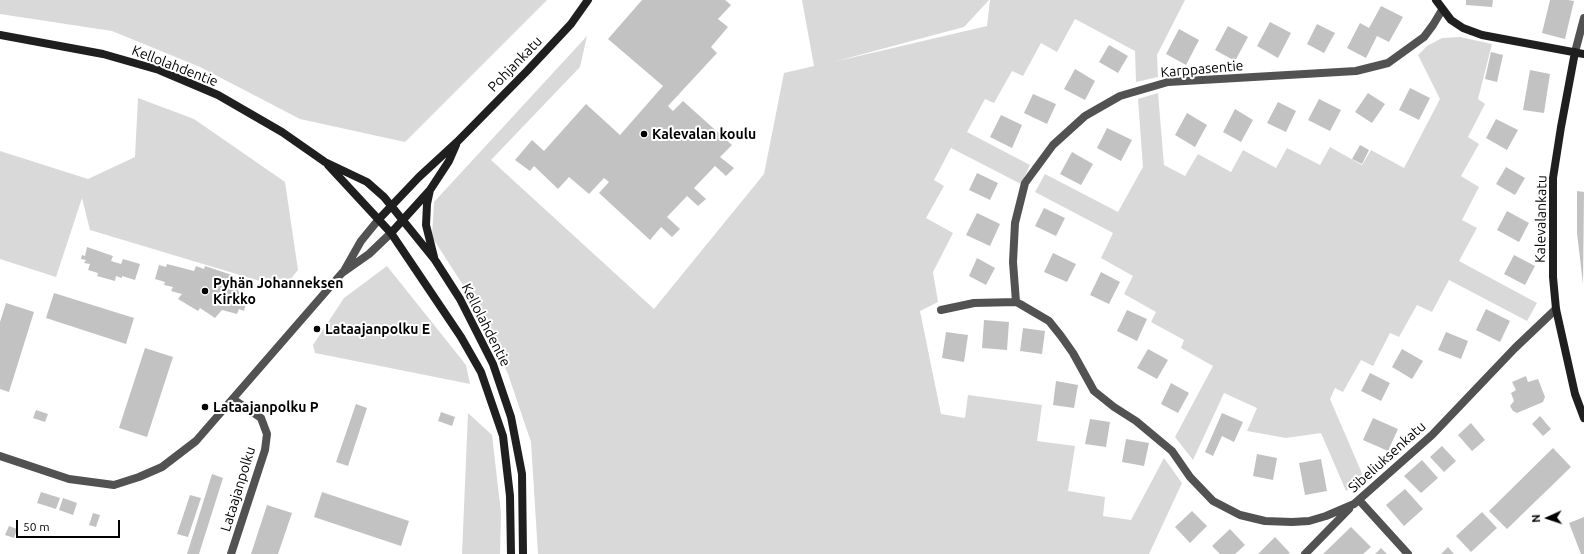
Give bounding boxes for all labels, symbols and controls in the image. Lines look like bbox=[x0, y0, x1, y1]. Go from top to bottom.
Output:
street label: Pohjankatu bbox=[484, 33, 546, 95]
street label: Kellolahdentie bbox=[129, 42, 221, 90]
street label: Karppasentie bbox=[1160, 57, 1244, 81]
place label: Kalevalan koulu bbox=[652, 126, 756, 142]
marker: Kalevalan koulu bbox=[639, 129, 649, 139]
street label: Kalevalankatu bbox=[1532, 175, 1550, 263]
place label: Pyhän Johanneksen Kirkko bbox=[213, 275, 344, 308]
street label: Kellolahdentie bbox=[458, 281, 514, 369]
marker: Pyhän Johanneksen Kirkko bbox=[200, 286, 210, 296]
place label: Lataajanpolku E bbox=[325, 321, 430, 337]
marker: Lataajanpolku E bbox=[312, 324, 322, 334]
place label: Lataajanpolku P bbox=[213, 399, 319, 415]
marker: Lataajanpolku P bbox=[200, 402, 210, 412]
street label: Sibeliuksenkatu bbox=[1345, 418, 1429, 496]
street label: Lataajanpolku bbox=[217, 445, 259, 533]
north arrow bbox=[1528, 498, 1568, 538]
scale bar bbox=[18, 512, 122, 538]
text: N bbox=[1530, 514, 1542, 523]
text: 50 m bbox=[23, 520, 50, 533]

